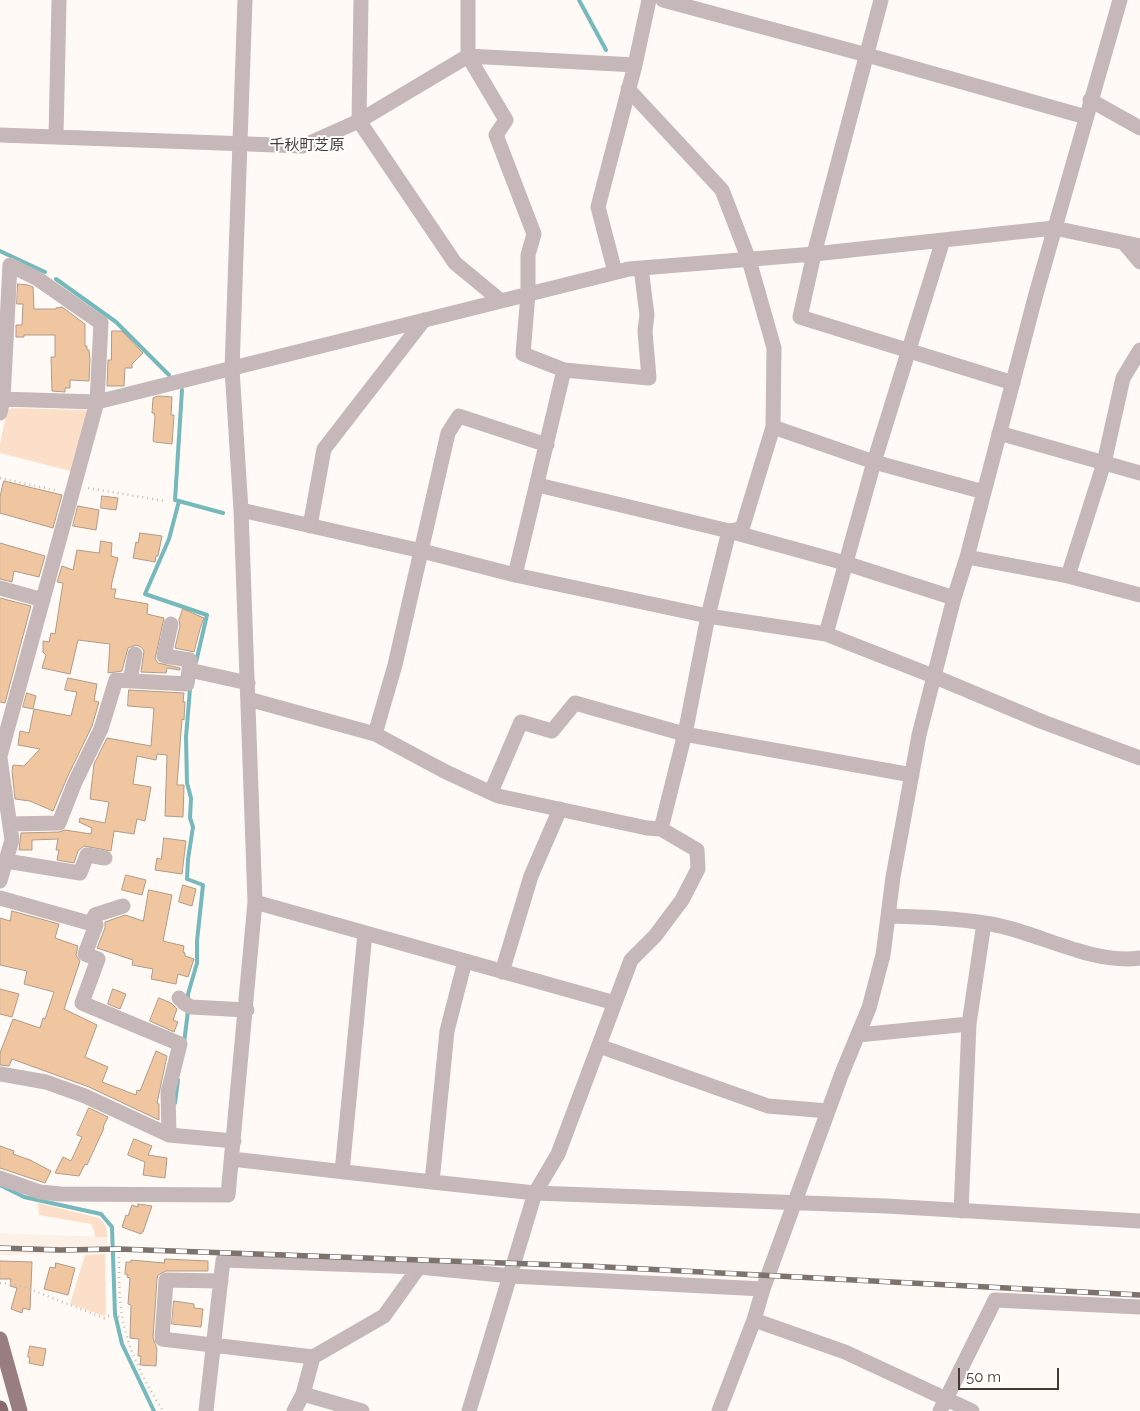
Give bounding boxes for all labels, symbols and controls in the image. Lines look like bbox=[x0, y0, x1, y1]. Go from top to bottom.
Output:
district label: 千秋町芝原 bbox=[270, 136, 344, 154]
scale bar bbox=[960, 1358, 1061, 1390]
text: 50 m bbox=[966, 1368, 1001, 1386]

